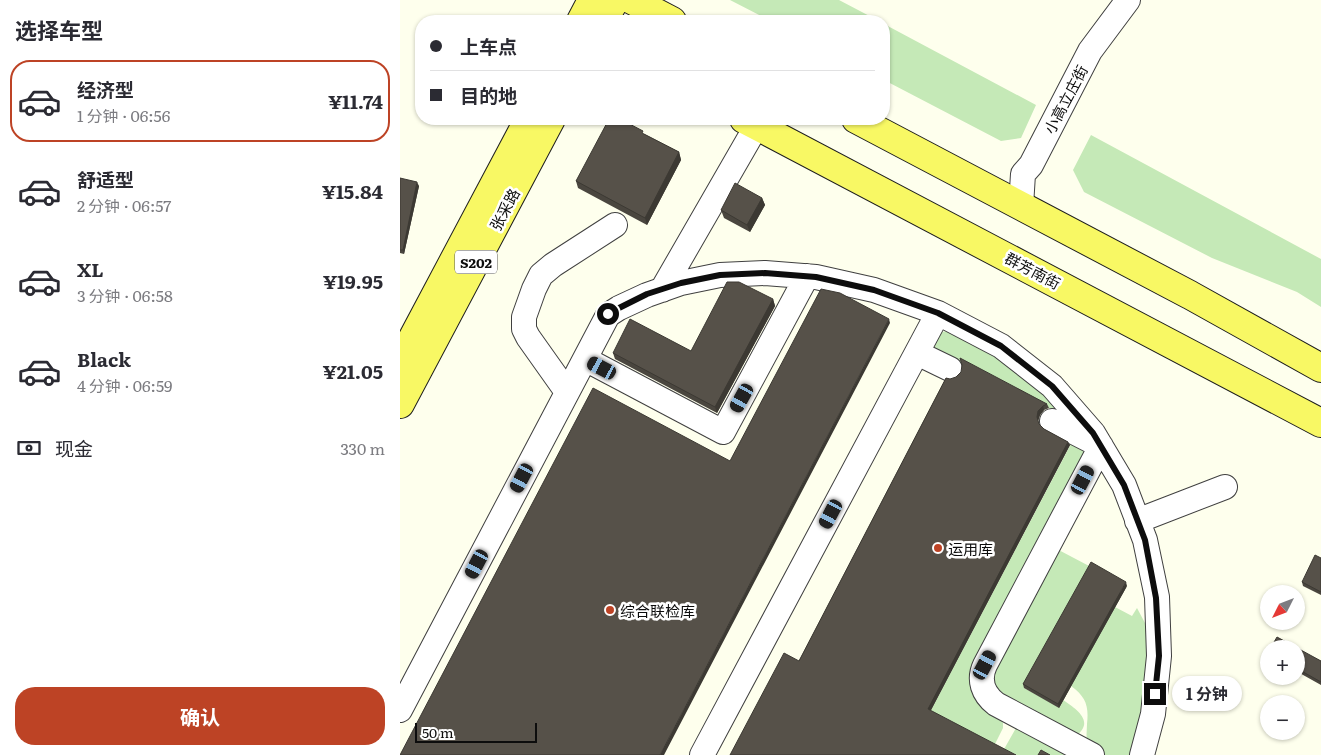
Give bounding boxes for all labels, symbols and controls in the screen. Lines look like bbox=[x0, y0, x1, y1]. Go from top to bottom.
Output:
text: 选择车型 bbox=[15, 13, 103, 46]
text: 上车点 bbox=[460, 32, 517, 60]
street label: 小高立庄街 bbox=[1037, 60, 1093, 138]
text: 经济型 bbox=[77, 75, 134, 103]
icon: car bbox=[17, 79, 62, 124]
text: 目的地 bbox=[460, 81, 517, 109]
text: ¥11.74 bbox=[328, 87, 383, 115]
text: 1 分钟 · 06:56 bbox=[77, 103, 170, 127]
text: 舒适型 bbox=[77, 165, 134, 193]
icon: car bbox=[17, 169, 62, 214]
text: ¥15.84 bbox=[322, 177, 383, 205]
street label: 张采路 bbox=[483, 184, 525, 234]
text: 2 分钟 · 06:57 bbox=[77, 193, 171, 217]
street label: 群芳南街 bbox=[1001, 246, 1065, 294]
road number: S202 bbox=[455, 250, 497, 274]
text: XL bbox=[77, 255, 104, 283]
icon: car bbox=[17, 259, 62, 304]
text: ¥19.95 bbox=[323, 267, 383, 295]
text: 3 分钟 · 06:58 bbox=[77, 283, 173, 307]
route start bbox=[597, 303, 619, 325]
text: Black bbox=[77, 345, 131, 373]
icon: car bbox=[17, 349, 62, 394]
car bbox=[585, 354, 618, 382]
text: ¥21.05 bbox=[323, 357, 383, 385]
text: 4 分钟 · 06:59 bbox=[77, 373, 172, 397]
car bbox=[728, 381, 755, 415]
icon: cash bbox=[15, 434, 43, 462]
text: 现金 bbox=[55, 434, 93, 462]
text: 330 m bbox=[340, 436, 385, 460]
car bbox=[508, 461, 535, 495]
car bbox=[1069, 463, 1096, 497]
car bbox=[817, 497, 844, 531]
place label: 运用库 bbox=[948, 537, 993, 560]
marker: 运用库 bbox=[932, 542, 944, 554]
car bbox=[463, 547, 490, 581]
north arrow bbox=[1260, 585, 1305, 630]
map controls bbox=[1260, 585, 1305, 740]
place label: 综合联检库 bbox=[620, 599, 695, 622]
marker: 综合联检库 bbox=[604, 604, 616, 616]
button: + bbox=[1260, 640, 1305, 685]
car bbox=[971, 648, 998, 682]
callout: 1 分钟 bbox=[1172, 676, 1242, 712]
text: 1 分钟 bbox=[1186, 681, 1228, 705]
route end bbox=[1144, 683, 1166, 705]
button: 确认 bbox=[15, 687, 385, 745]
button: − bbox=[1260, 695, 1305, 740]
scale bar bbox=[415, 720, 538, 743]
text: 50 m bbox=[422, 722, 454, 742]

